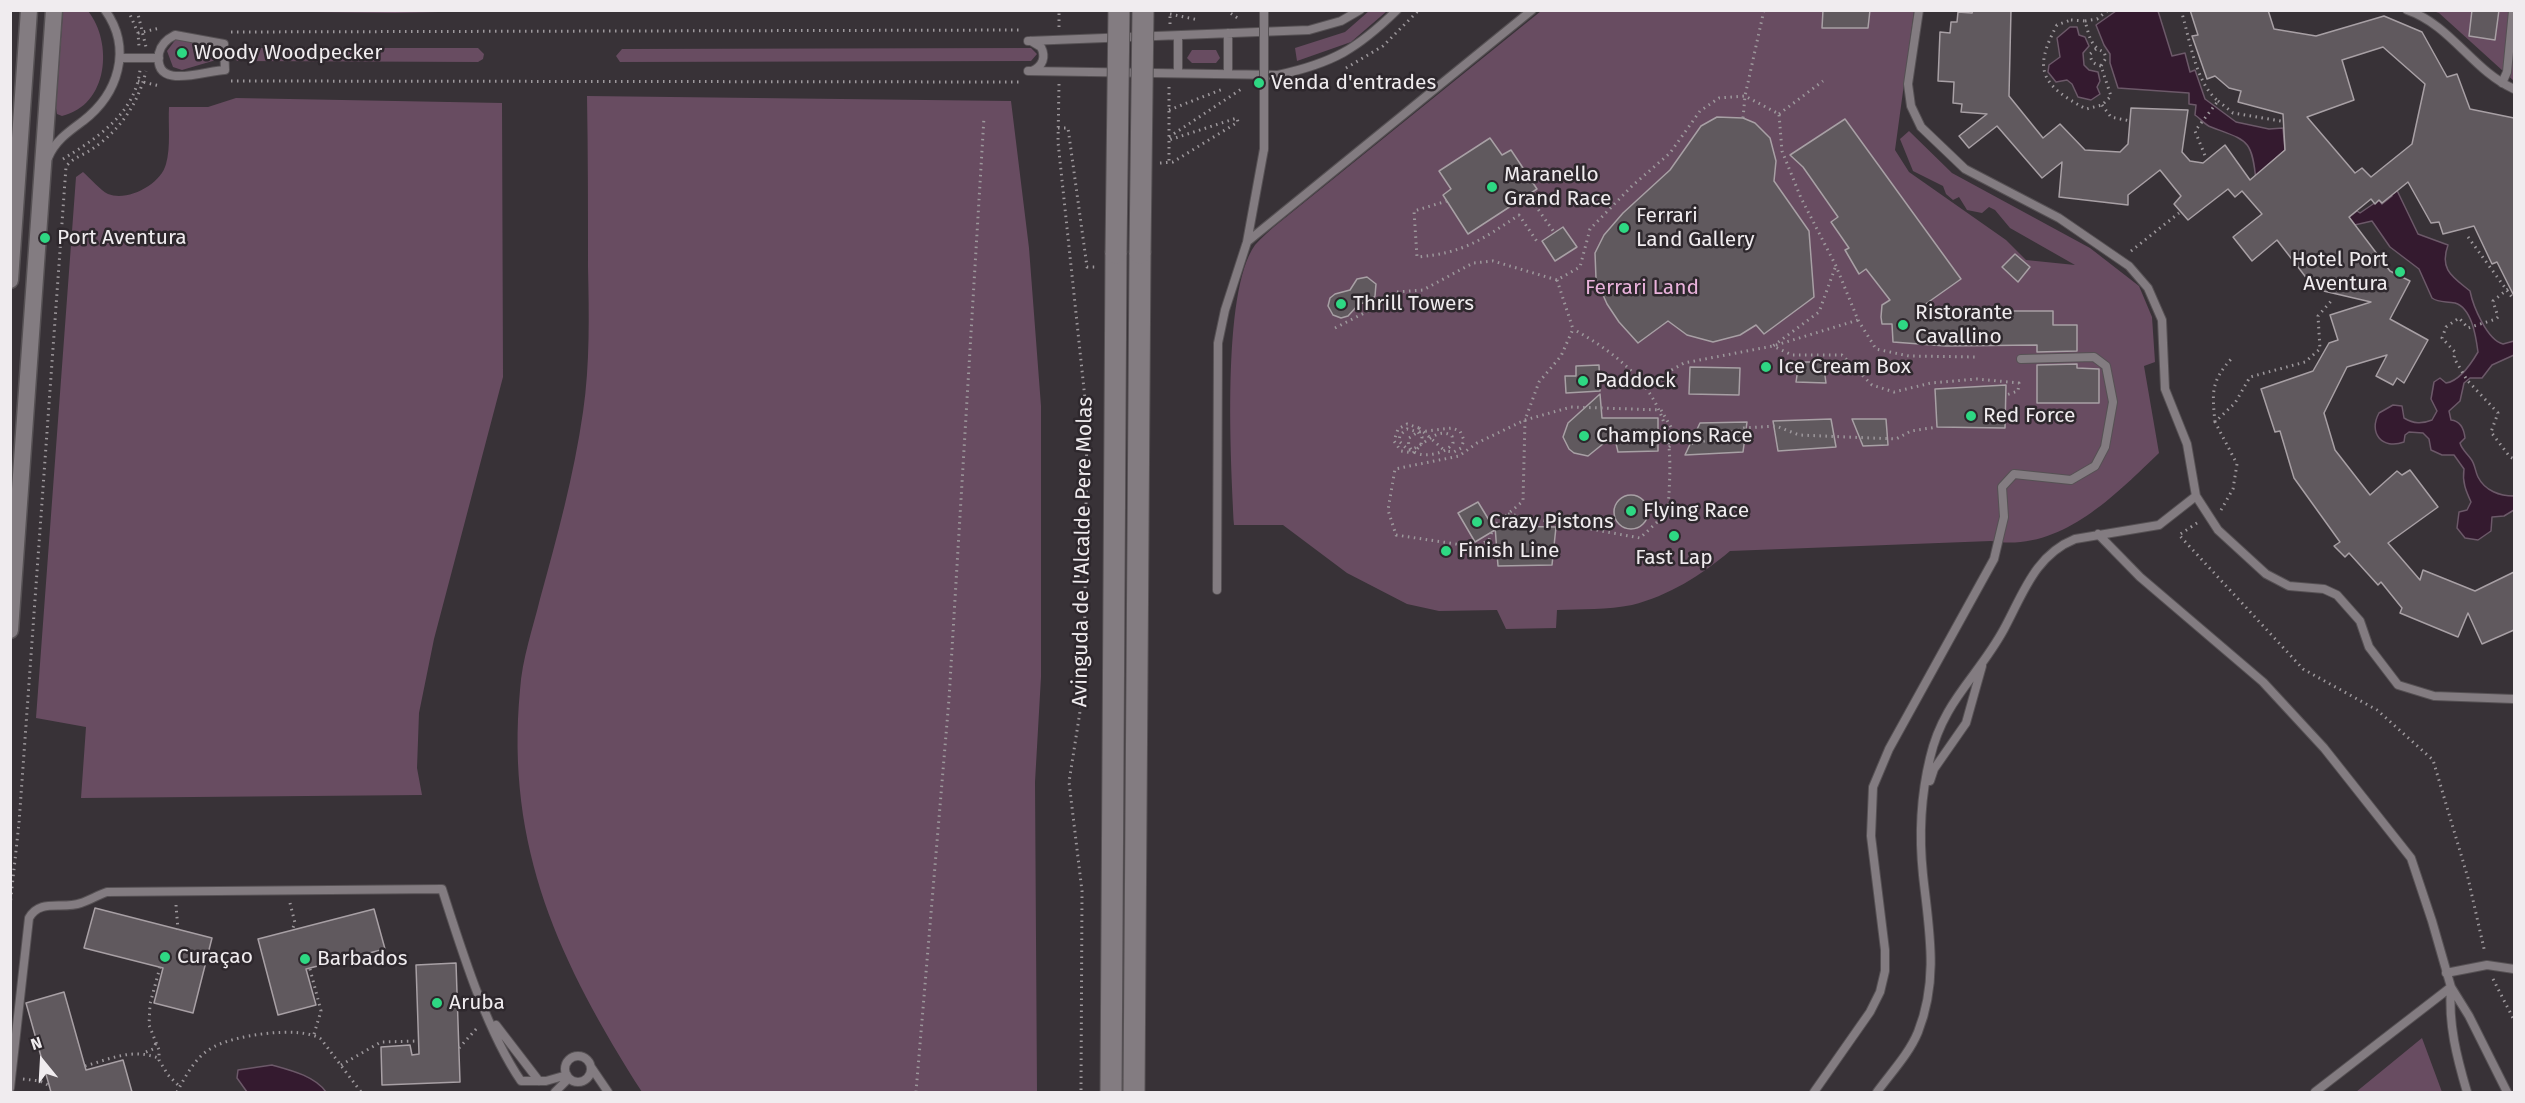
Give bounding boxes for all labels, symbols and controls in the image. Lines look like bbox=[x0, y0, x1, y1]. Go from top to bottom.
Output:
place label: Woody Woodpecker bbox=[194, 40, 382, 66]
marker: Woody Woodpecker bbox=[175, 46, 189, 60]
place label: Venda d'entrades bbox=[1271, 70, 1436, 96]
marker: Venda d'entrades bbox=[1252, 76, 1266, 90]
place label: Maranello Grand Race bbox=[1504, 162, 1611, 212]
marker: Maranello Grand Race bbox=[1485, 180, 1499, 194]
place label: Ferrari Land Gallery bbox=[1636, 203, 1755, 253]
marker: Ferrari Land Gallery bbox=[1617, 221, 1631, 235]
place label: Port Aventura bbox=[57, 225, 187, 251]
marker: Port Aventura bbox=[38, 231, 52, 245]
place label: Hotel Port Aventura bbox=[2292, 247, 2388, 297]
marker: Hotel Port Aventura bbox=[2393, 265, 2407, 279]
park label: Ferrari Land bbox=[1585, 275, 1699, 301]
place label: Thrill Towers bbox=[1353, 291, 1474, 317]
marker: Thrill Towers bbox=[1334, 297, 1348, 311]
place label: Ristorante Cavallino bbox=[1915, 300, 2013, 350]
marker: Ristorante Cavallino bbox=[1896, 318, 1910, 332]
place label: Ice Cream Box bbox=[1778, 354, 1911, 380]
marker: Ice Cream Box bbox=[1759, 360, 1773, 374]
place label: Paddock bbox=[1595, 368, 1676, 394]
marker: Paddock bbox=[1576, 374, 1590, 388]
street label: Avinguda de l'Alcalde Pere Molas bbox=[1068, 397, 1098, 707]
place label: Red Force bbox=[1983, 403, 2075, 429]
marker: Red Force bbox=[1964, 409, 1978, 423]
place label: Champions Race bbox=[1596, 423, 1753, 449]
marker: Champions Race bbox=[1577, 429, 1591, 443]
place label: Flying Race bbox=[1643, 498, 1749, 524]
marker: Flying Race bbox=[1624, 504, 1638, 518]
place label: Crazy Pistons bbox=[1489, 509, 1614, 535]
marker: Crazy Pistons bbox=[1470, 515, 1484, 529]
marker: Fast Lap bbox=[1667, 529, 1681, 543]
place label: Finish Line bbox=[1458, 538, 1560, 564]
marker: Finish Line bbox=[1439, 544, 1453, 558]
place label: Fast Lap bbox=[1635, 545, 1713, 571]
place label: Curaçao bbox=[177, 944, 253, 970]
place label: Barbados bbox=[317, 946, 408, 972]
marker: Curaçao bbox=[158, 950, 172, 964]
marker: Barbados bbox=[298, 952, 312, 966]
place label: Aruba bbox=[449, 990, 505, 1016]
marker: Aruba bbox=[430, 996, 444, 1010]
north arrow bbox=[12, 1031, 72, 1091]
text: N bbox=[28, 1033, 44, 1054]

